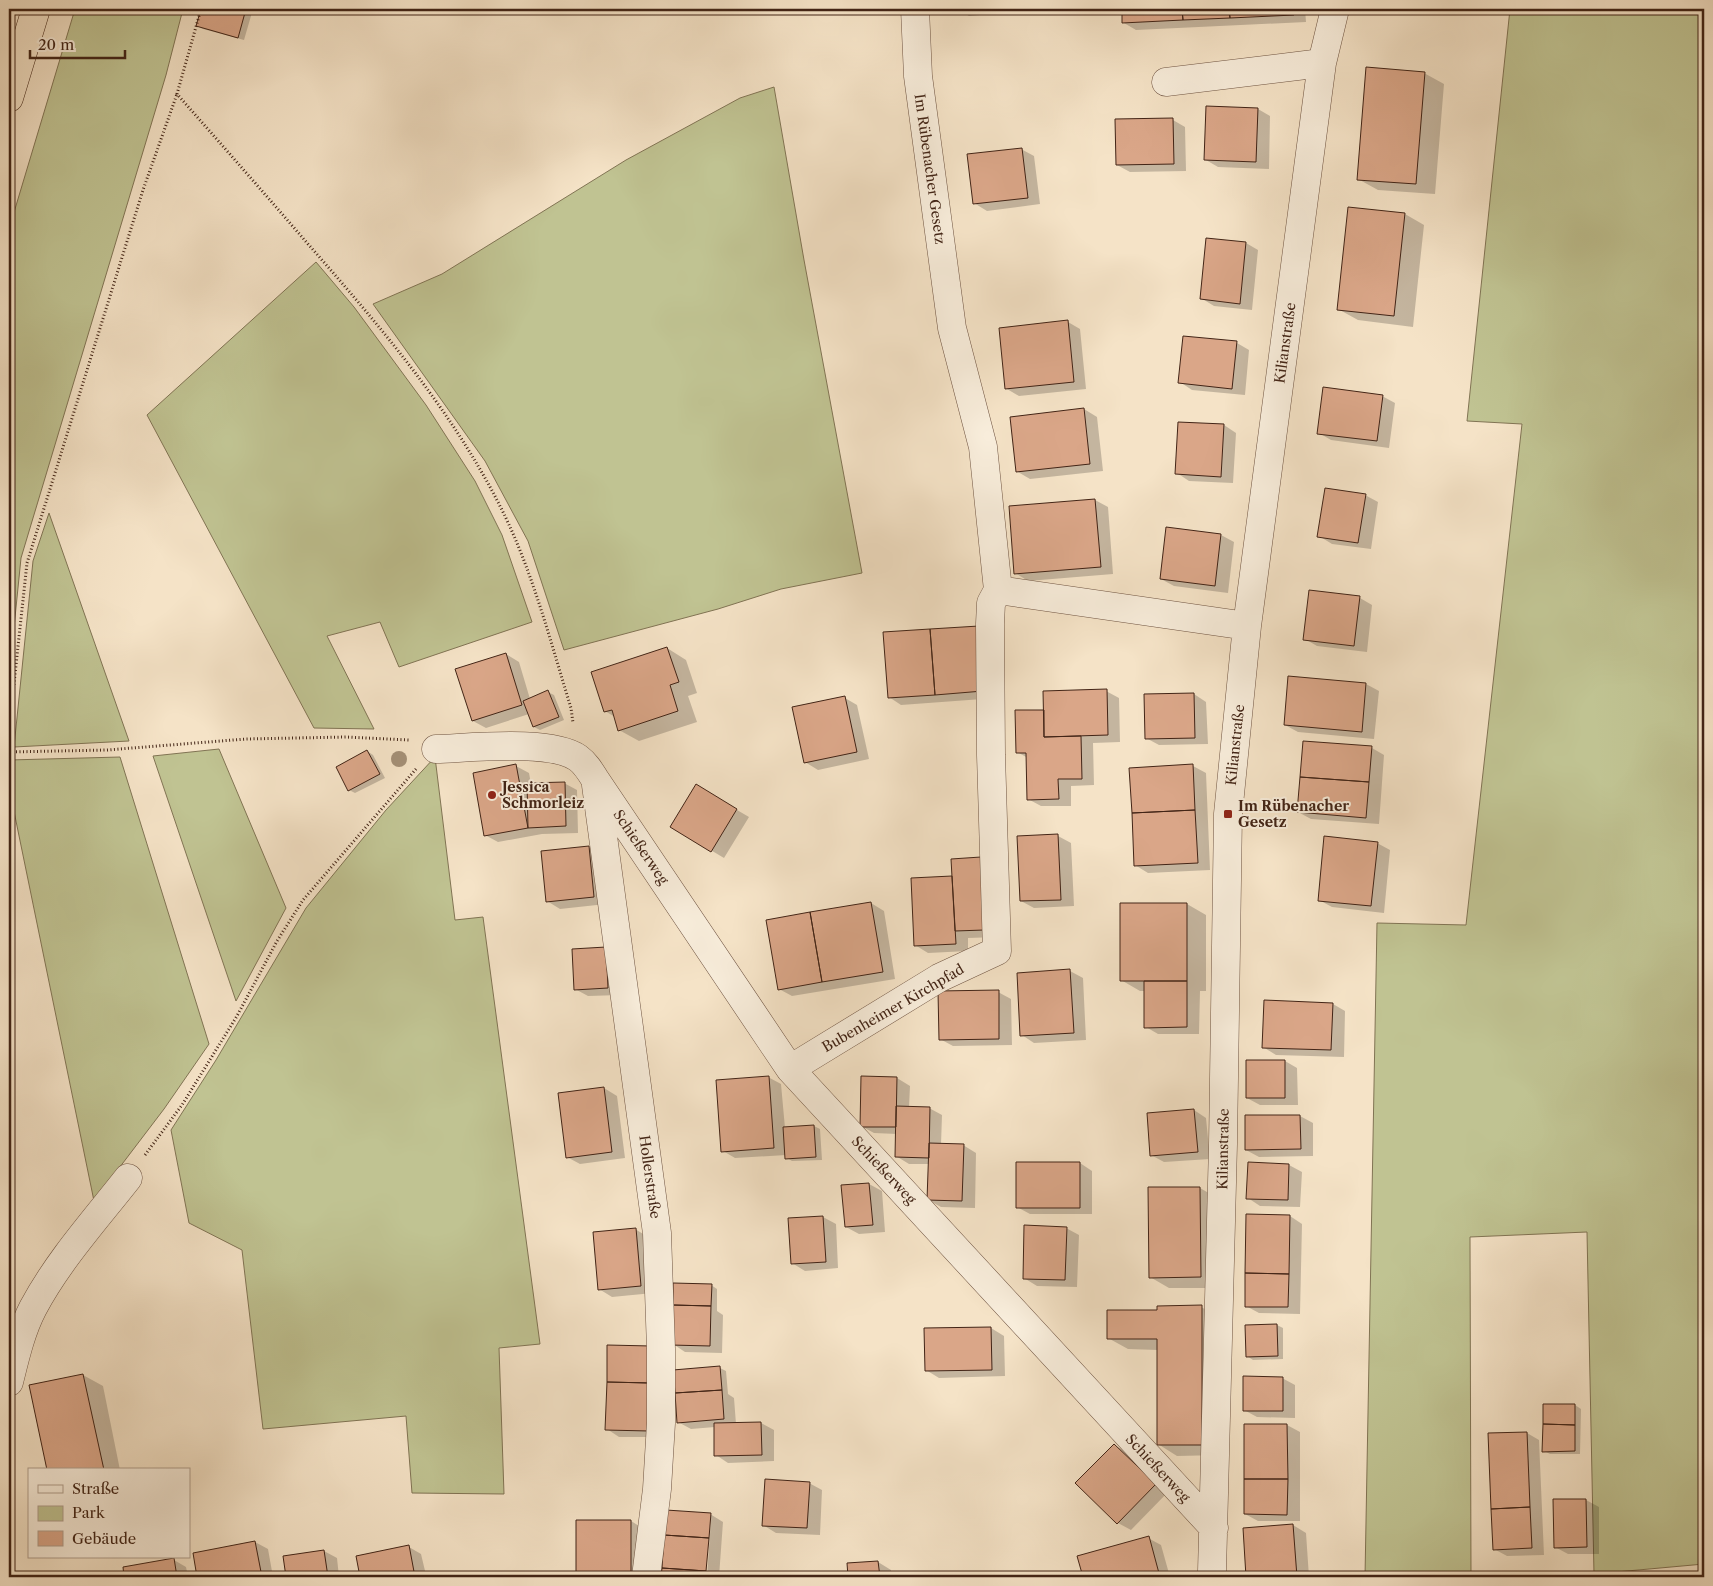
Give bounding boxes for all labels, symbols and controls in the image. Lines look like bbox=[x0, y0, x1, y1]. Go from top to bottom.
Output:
scale bar bbox=[30, 28, 125, 60]
text: 20 m bbox=[38, 35, 74, 54]
street label: Im Rübenacher Gesetz bbox=[911, 93, 949, 245]
street label: Kilianstraße bbox=[1270, 301, 1300, 385]
street label: Kilianstraße bbox=[1222, 703, 1248, 786]
place label: Jessica Schmorleiz bbox=[499, 778, 584, 812]
marker: Jessica Schmorleiz bbox=[486, 789, 498, 801]
place label: Im Rübenacher Gesetz bbox=[1238, 797, 1349, 831]
street label: Schießerweg bbox=[609, 806, 673, 888]
marker: Im Rübenacher Gesetz bbox=[1222, 808, 1234, 820]
street label: Bubenheimer Kirchpfad bbox=[819, 960, 968, 1056]
street label: Kilianstraße bbox=[1213, 1108, 1233, 1190]
street label: Schießerweg bbox=[848, 1132, 921, 1208]
street label: Hollerstraße bbox=[635, 1134, 665, 1220]
street label: Schießerweg bbox=[1122, 1430, 1195, 1506]
legend bbox=[28, 1468, 190, 1558]
text: Straße bbox=[72, 1479, 119, 1498]
text: Park bbox=[72, 1503, 106, 1522]
text: Gebäude bbox=[72, 1529, 136, 1548]

